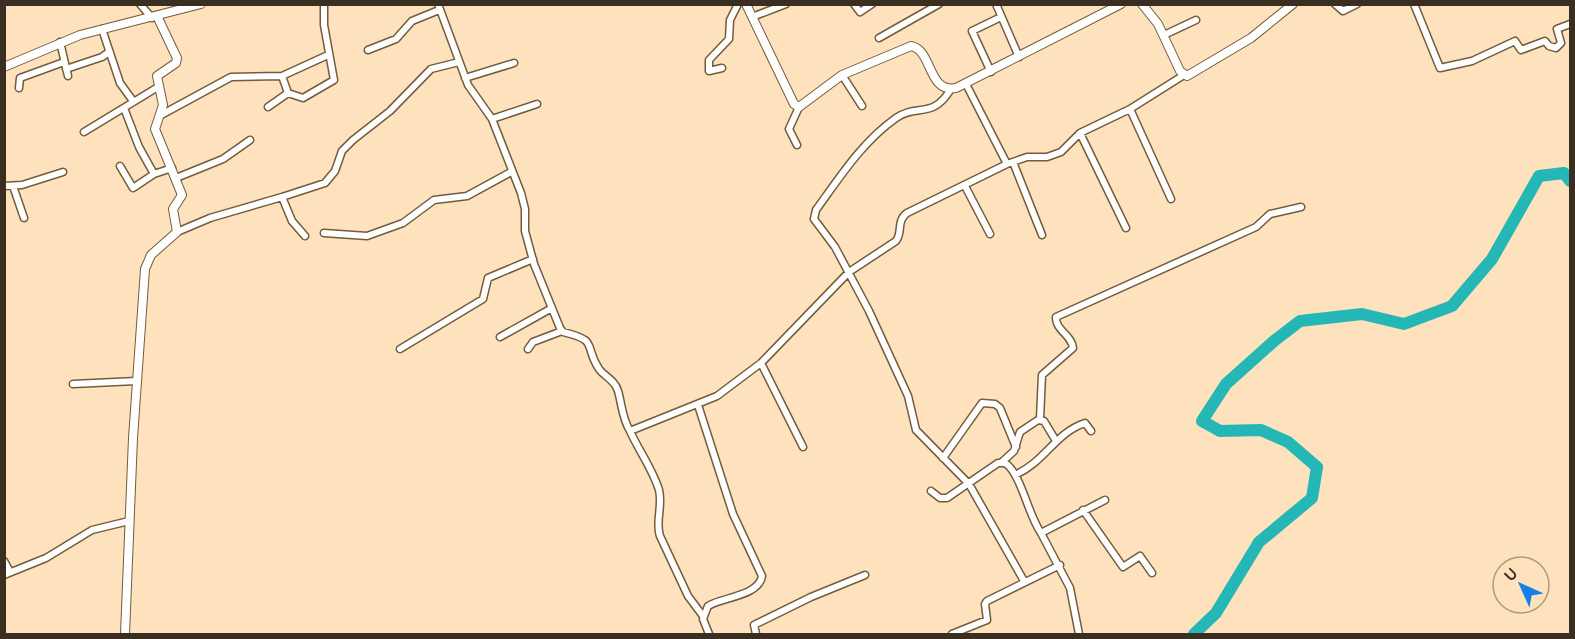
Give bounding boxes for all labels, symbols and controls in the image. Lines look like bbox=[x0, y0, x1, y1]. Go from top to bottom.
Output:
north arrow bbox=[1491, 555, 1551, 615]
text: U bbox=[1499, 563, 1521, 585]

